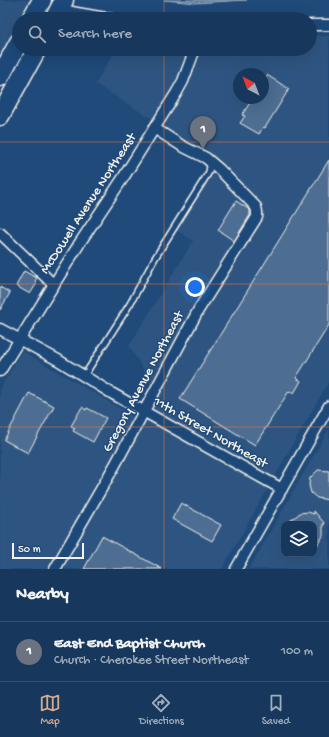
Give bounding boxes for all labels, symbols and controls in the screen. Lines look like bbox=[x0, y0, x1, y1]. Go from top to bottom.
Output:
search box bbox=[12, 12, 317, 56]
icon: search bbox=[26, 23, 48, 45]
text: Search here bbox=[58, 25, 132, 43]
north arrow bbox=[233, 68, 269, 104]
pin: 1 bbox=[190, 116, 216, 149]
street label: McDowell Avenue Northeast bbox=[37, 129, 142, 278]
your location bbox=[185, 277, 205, 297]
street label: Gregory Avenue Northeast bbox=[100, 307, 189, 455]
street label: 11th Street Northeast bbox=[149, 393, 271, 473]
map controls bbox=[281, 521, 317, 557]
button: layers bbox=[281, 521, 317, 557]
scale bar bbox=[12, 541, 84, 560]
text: 50 m bbox=[18, 544, 40, 556]
text: Nearby bbox=[16, 585, 69, 605]
text: East End Baptist Church bbox=[54, 635, 205, 653]
text: 1 bbox=[26, 644, 32, 659]
text: 100 m bbox=[281, 644, 313, 659]
text: Church · Cherokee Street Northeast bbox=[54, 653, 249, 668]
tab: Map bbox=[39, 692, 61, 728]
tab: Directions bbox=[139, 692, 184, 728]
tab: Saved bbox=[262, 692, 290, 728]

